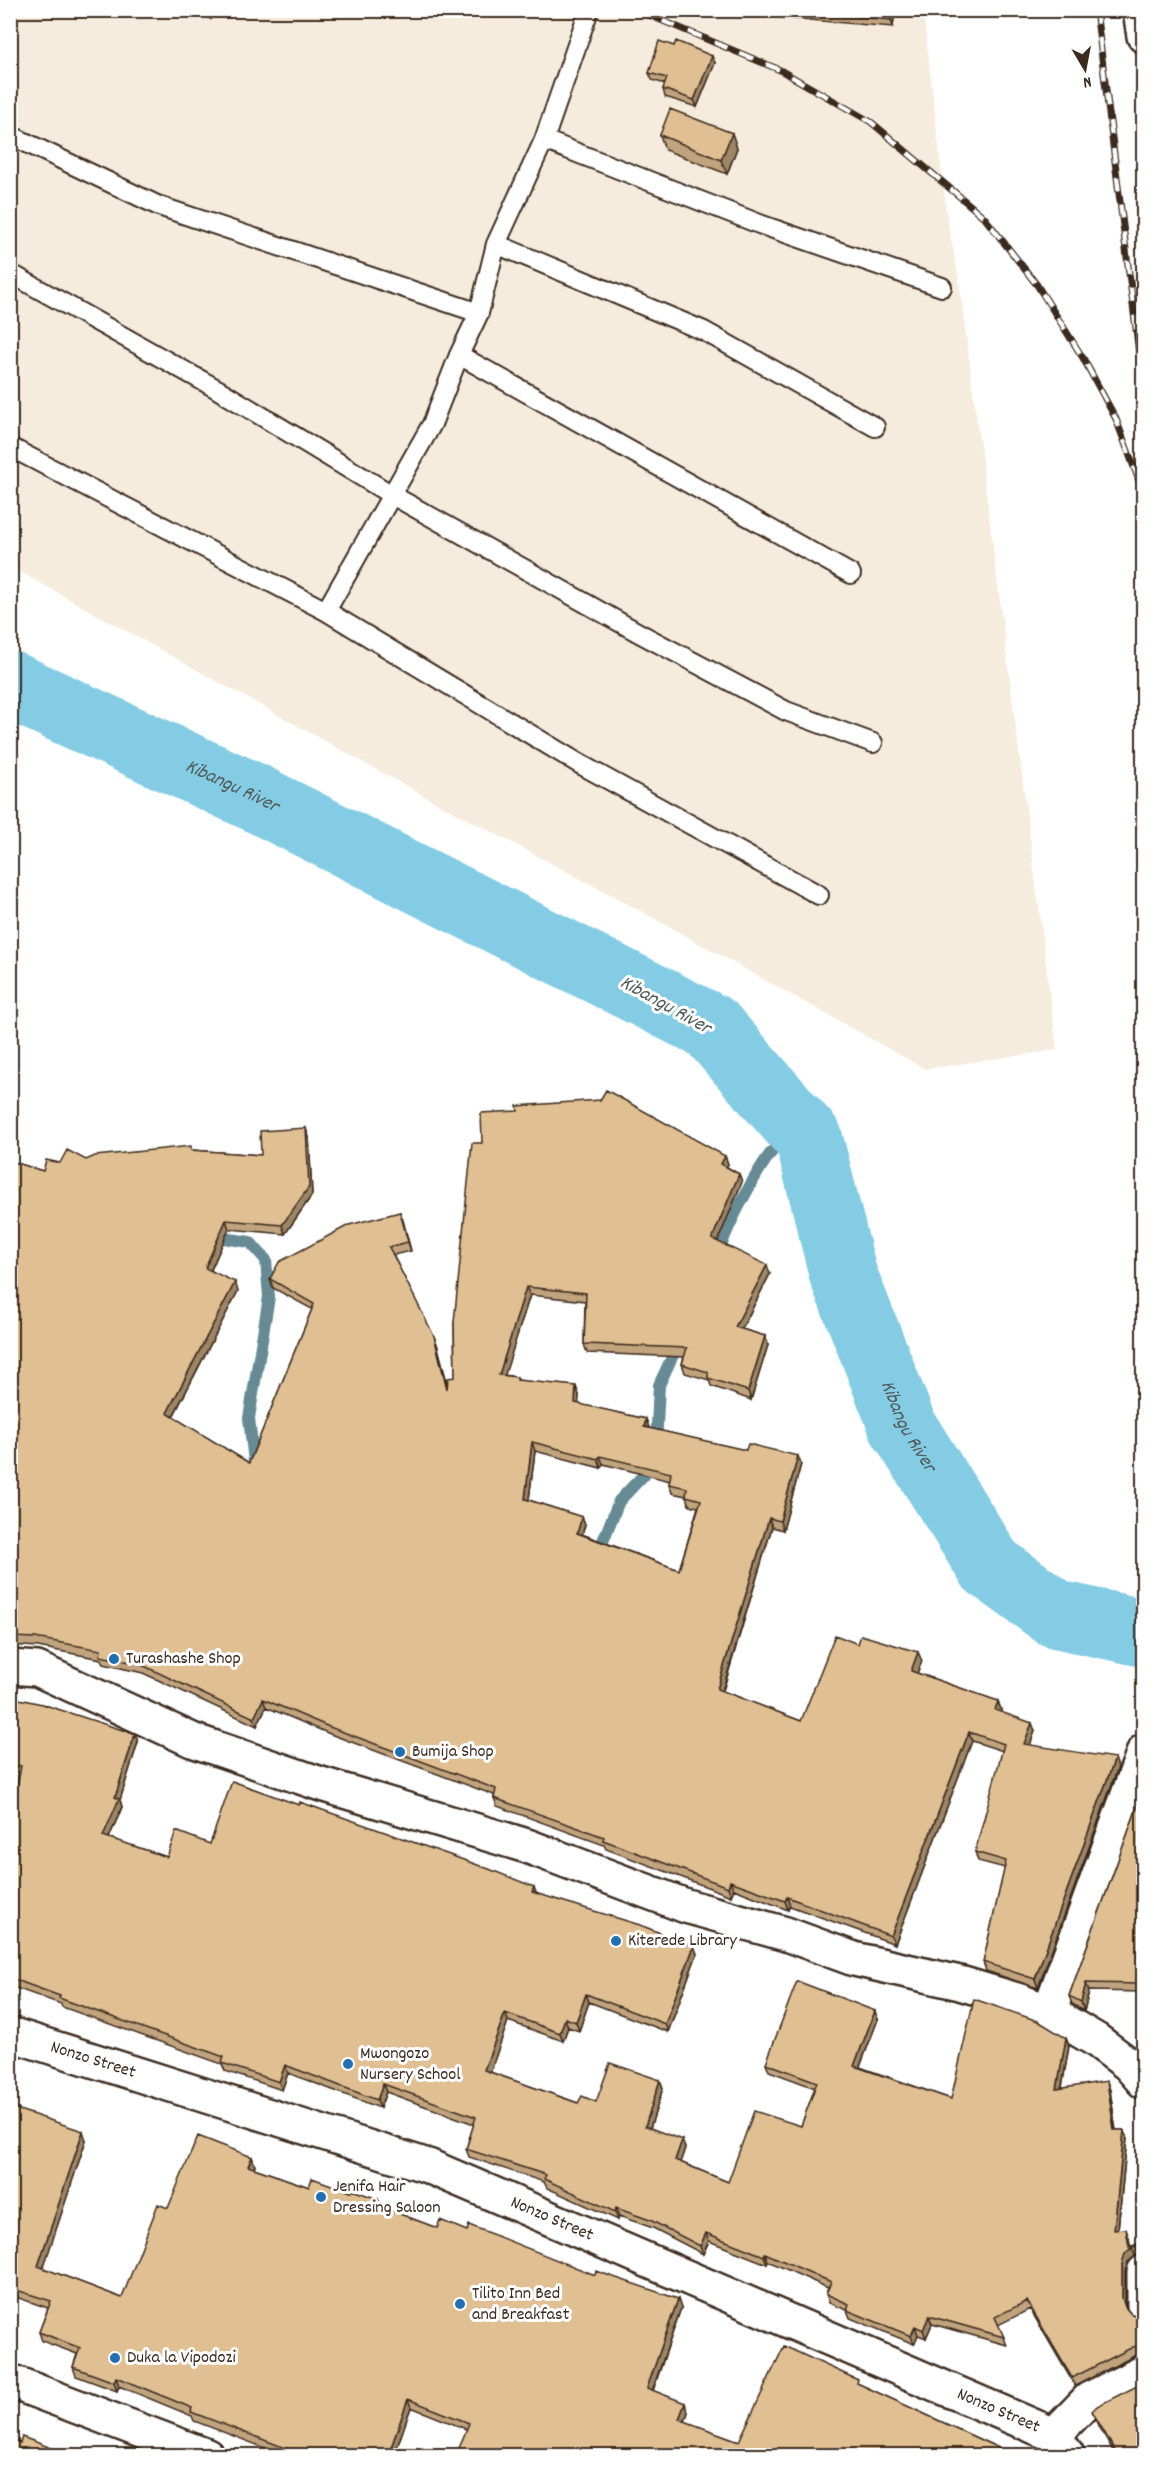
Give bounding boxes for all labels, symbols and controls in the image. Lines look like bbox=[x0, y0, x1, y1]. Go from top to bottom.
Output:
north arrow bbox=[1055, 39, 1115, 99]
text: N bbox=[1081, 69, 1093, 93]
water label: Kibangu River bbox=[180, 753, 285, 822]
water label: Kibangu River bbox=[614, 969, 718, 1044]
water label: Kibangu River bbox=[872, 1377, 944, 1480]
place label: Turashashe Shop bbox=[126, 1647, 241, 1672]
marker: Turashashe Shop bbox=[107, 1652, 121, 1666]
place label: Bumija Shop bbox=[412, 1740, 494, 1765]
marker: Bumija Shop bbox=[393, 1745, 407, 1759]
place label: Kiterede Library bbox=[628, 1929, 738, 1954]
marker: Kiterede Library bbox=[609, 1934, 623, 1948]
street label: Nonzo Street bbox=[47, 2035, 139, 2085]
place label: Mwongozo Nursery School bbox=[360, 2042, 461, 2088]
marker: Mwongozo Nursery School bbox=[341, 2057, 355, 2071]
place label: Jenifa Hair Dressing Saloon bbox=[333, 2175, 441, 2221]
marker: Jenifa Hair Dressing Saloon bbox=[314, 2190, 328, 2204]
street label: Nonzo Street bbox=[506, 2190, 597, 2248]
place label: Tilito Inn Bed and Breakfast bbox=[472, 2282, 570, 2328]
marker: Tilito Inn Bed and Breakfast bbox=[453, 2297, 467, 2311]
place label: Duka la Vipodozi bbox=[127, 2346, 236, 2371]
marker: Duka la Vipodozi bbox=[108, 2351, 122, 2365]
street label: Nonzo Street bbox=[953, 2382, 1044, 2440]

